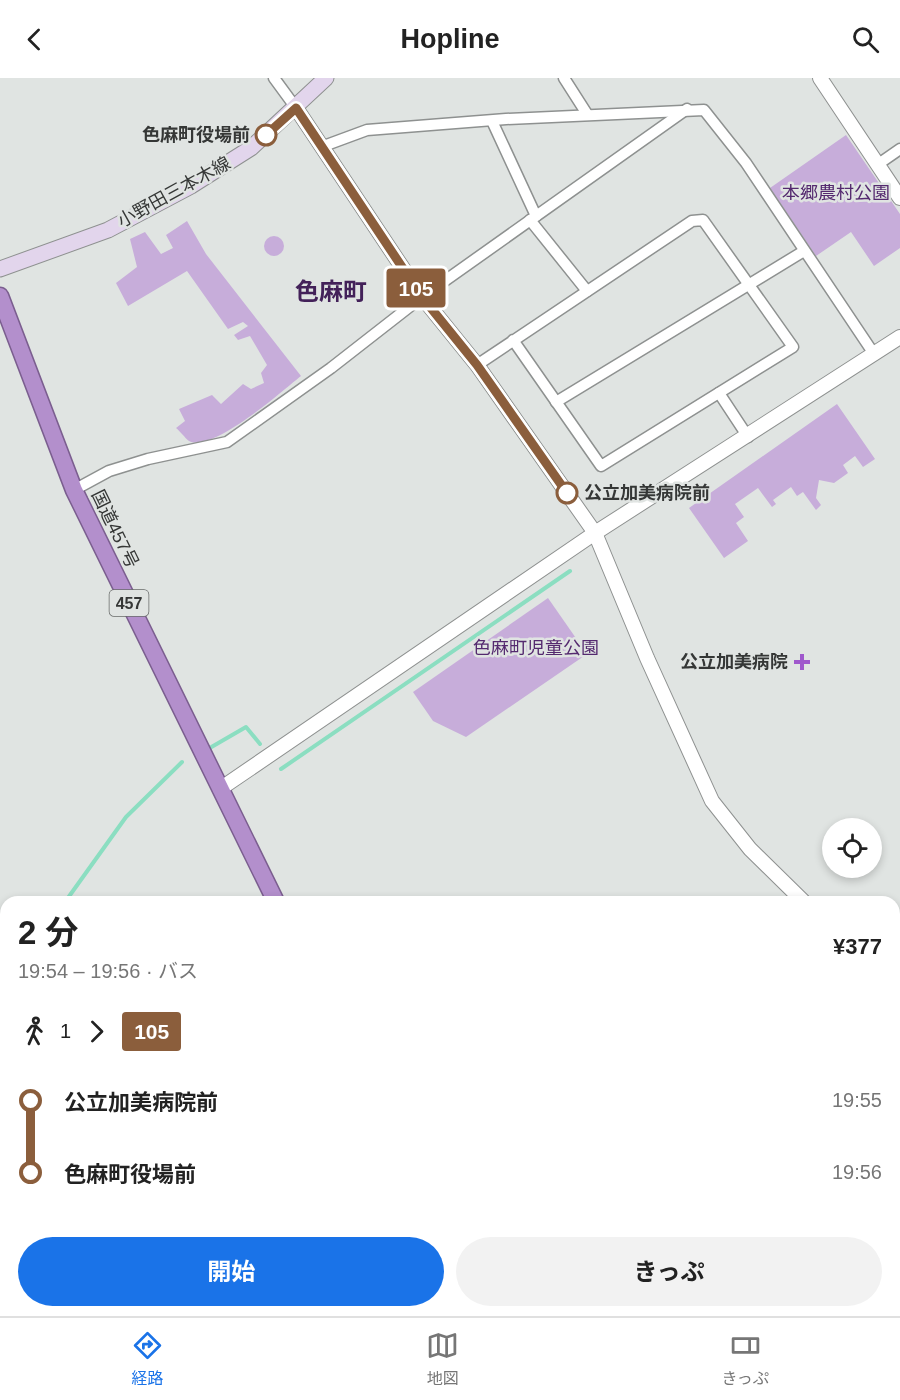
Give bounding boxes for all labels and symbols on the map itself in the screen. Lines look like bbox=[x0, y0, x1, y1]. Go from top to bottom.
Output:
marker: 色麻町役場前 bbox=[255, 124, 277, 146]
place label: 色麻町役場前 bbox=[142, 125, 250, 145]
street label: 小野田三本木線 bbox=[114, 153, 234, 231]
park label: 本郷農村公園 bbox=[782, 183, 890, 203]
line badge: 105 bbox=[382, 268, 450, 308]
district label: 色麻町 bbox=[295, 278, 367, 305]
marker: 公立加美病院前 bbox=[556, 482, 578, 504]
place label: 公立加美病院前 bbox=[584, 483, 710, 503]
street label: 国道457号 bbox=[88, 487, 142, 571]
road number: 457 bbox=[110, 590, 148, 616]
park label: 色麻町児童公園 bbox=[473, 638, 599, 658]
place label: 公立加美病院 bbox=[680, 652, 788, 672]
marker: 公立加美病院 bbox=[793, 653, 811, 671]

